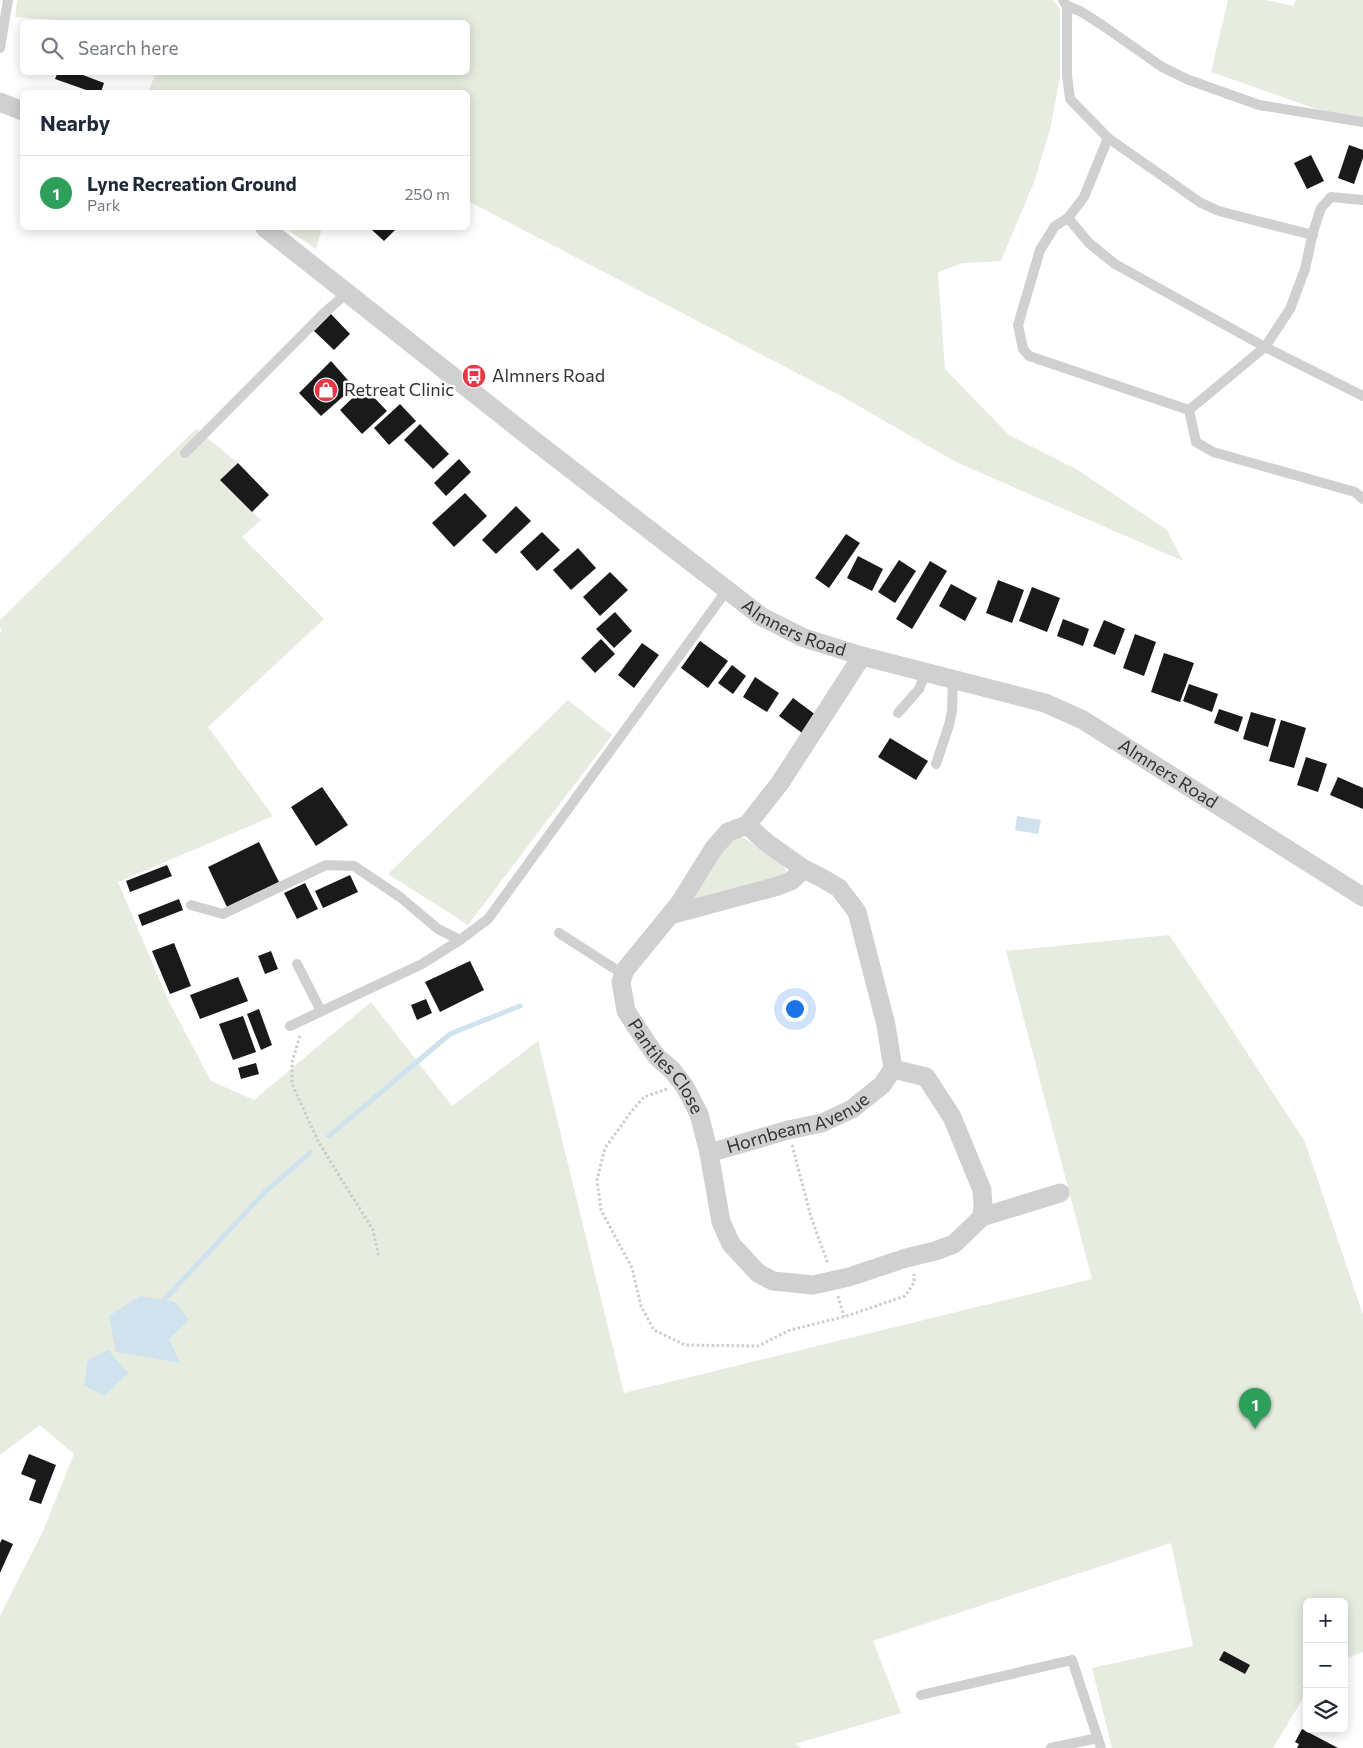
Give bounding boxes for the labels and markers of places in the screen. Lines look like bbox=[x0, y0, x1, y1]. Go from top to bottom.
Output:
bus stop icon: Almners Road bbox=[461, 363, 487, 389]
place label: Almners Road bbox=[492, 364, 605, 386]
shop icon: Retreat Clinic bbox=[313, 377, 339, 403]
place label: Retreat Clinic bbox=[344, 378, 454, 400]
pin: 1 bbox=[1239, 1388, 1271, 1429]

